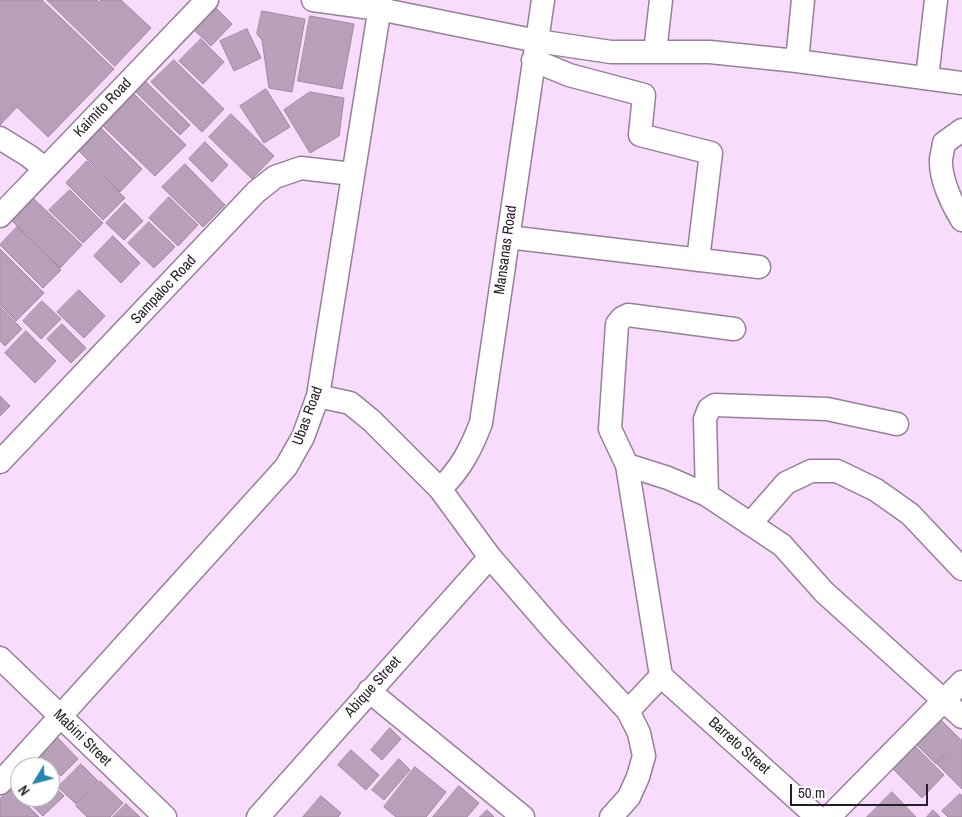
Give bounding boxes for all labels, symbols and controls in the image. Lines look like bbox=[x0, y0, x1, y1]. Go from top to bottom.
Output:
street label: Kaimito Road bbox=[70, 75, 136, 141]
street label: Mansanas Road bbox=[491, 204, 521, 296]
street label: Sampaloc Road bbox=[128, 252, 200, 328]
street label: Ubas Road bbox=[289, 384, 327, 448]
street label: Abique Street bbox=[341, 653, 405, 721]
street label: Mabini Street bbox=[49, 706, 115, 770]
street label: Barreto Street bbox=[705, 714, 773, 778]
north arrow bbox=[10, 757, 60, 807]
scale bar bbox=[792, 774, 930, 806]
text: N bbox=[14, 782, 34, 799]
text: 50 m bbox=[798, 782, 825, 803]

